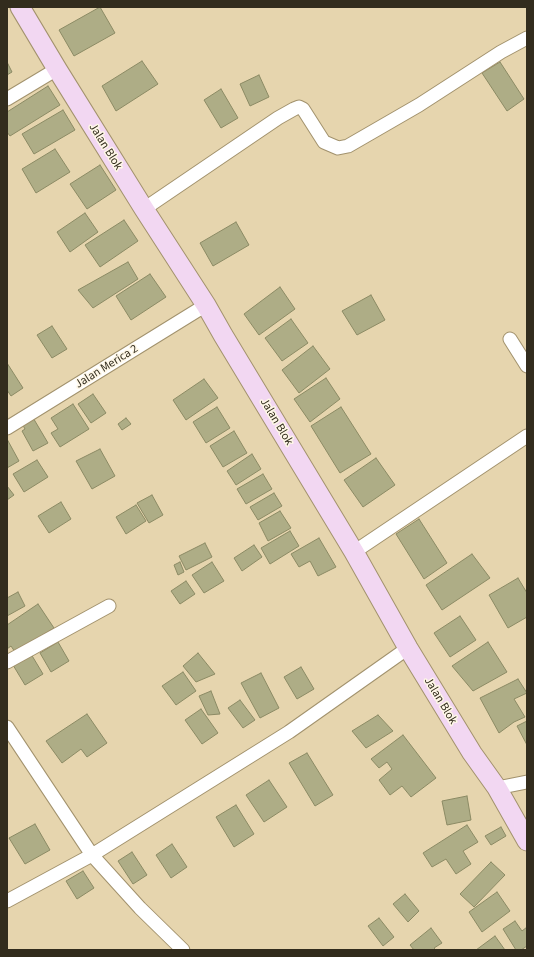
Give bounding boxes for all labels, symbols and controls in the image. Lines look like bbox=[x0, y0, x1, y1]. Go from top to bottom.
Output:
street label: Jalan Blok bbox=[85, 121, 125, 173]
street label: Jalan Merica 2 bbox=[73, 342, 141, 392]
street label: Jalan Blok bbox=[256, 396, 296, 448]
street label: Jalan Blok bbox=[420, 675, 460, 727]

